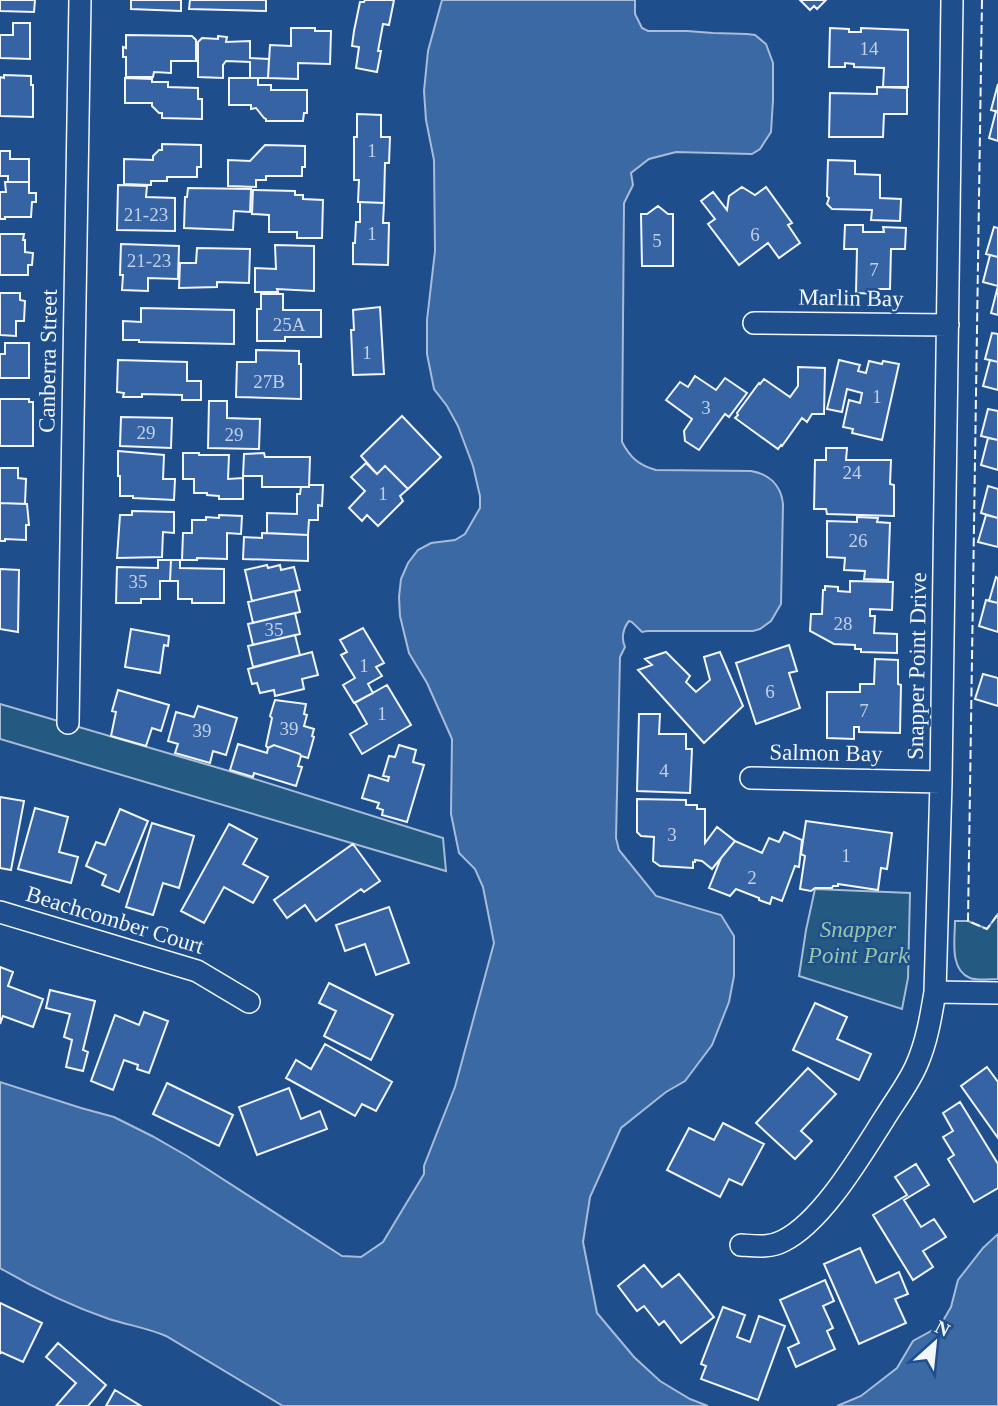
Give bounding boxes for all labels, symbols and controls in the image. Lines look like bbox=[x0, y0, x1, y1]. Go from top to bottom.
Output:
house number: 14 bbox=[860, 38, 879, 59]
house number: 1 bbox=[367, 140, 377, 161]
house number: 21-23 bbox=[124, 204, 168, 225]
house number: 1 bbox=[367, 223, 377, 244]
house number: 6 bbox=[750, 224, 760, 245]
house number: 5 bbox=[652, 230, 662, 251]
house number: 21-23 bbox=[127, 250, 171, 271]
house number: 7 bbox=[869, 259, 879, 280]
street label: Marlin Bay bbox=[798, 285, 904, 311]
street label: Canberra Street bbox=[34, 288, 62, 433]
house number: 25A bbox=[273, 314, 306, 335]
house number: 1 bbox=[362, 342, 372, 363]
house number: 27B bbox=[253, 371, 285, 392]
house number: 1 bbox=[872, 386, 882, 407]
house number: 3 bbox=[701, 397, 711, 418]
house number: 29 bbox=[137, 422, 156, 443]
house number: 29 bbox=[225, 424, 244, 445]
house number: 24 bbox=[843, 462, 862, 483]
house number: 1 bbox=[378, 483, 388, 504]
house number: 26 bbox=[849, 530, 868, 551]
house number: 35 bbox=[129, 571, 148, 592]
street label: Snapper Point Drive bbox=[903, 572, 931, 760]
house number: 28 bbox=[834, 613, 853, 634]
house number: 35 bbox=[265, 619, 284, 640]
house number: 1 bbox=[359, 655, 369, 676]
house number: 6 bbox=[765, 681, 775, 702]
house number: 7 bbox=[859, 700, 869, 721]
house number: 1 bbox=[377, 703, 387, 724]
house number: 39 bbox=[280, 718, 299, 739]
house number: 39 bbox=[193, 720, 212, 741]
street label: Salmon Bay bbox=[769, 740, 883, 766]
house number: 4 bbox=[659, 760, 669, 781]
house number: 3 bbox=[667, 824, 677, 845]
house number: 1 bbox=[841, 845, 851, 866]
house number: 2 bbox=[747, 867, 757, 888]
street label: Beachcomber Court bbox=[23, 881, 207, 959]
park label: Snapper Point Park bbox=[807, 917, 909, 968]
north arrow bbox=[900, 1308, 970, 1378]
text: N bbox=[932, 1316, 954, 1341]

